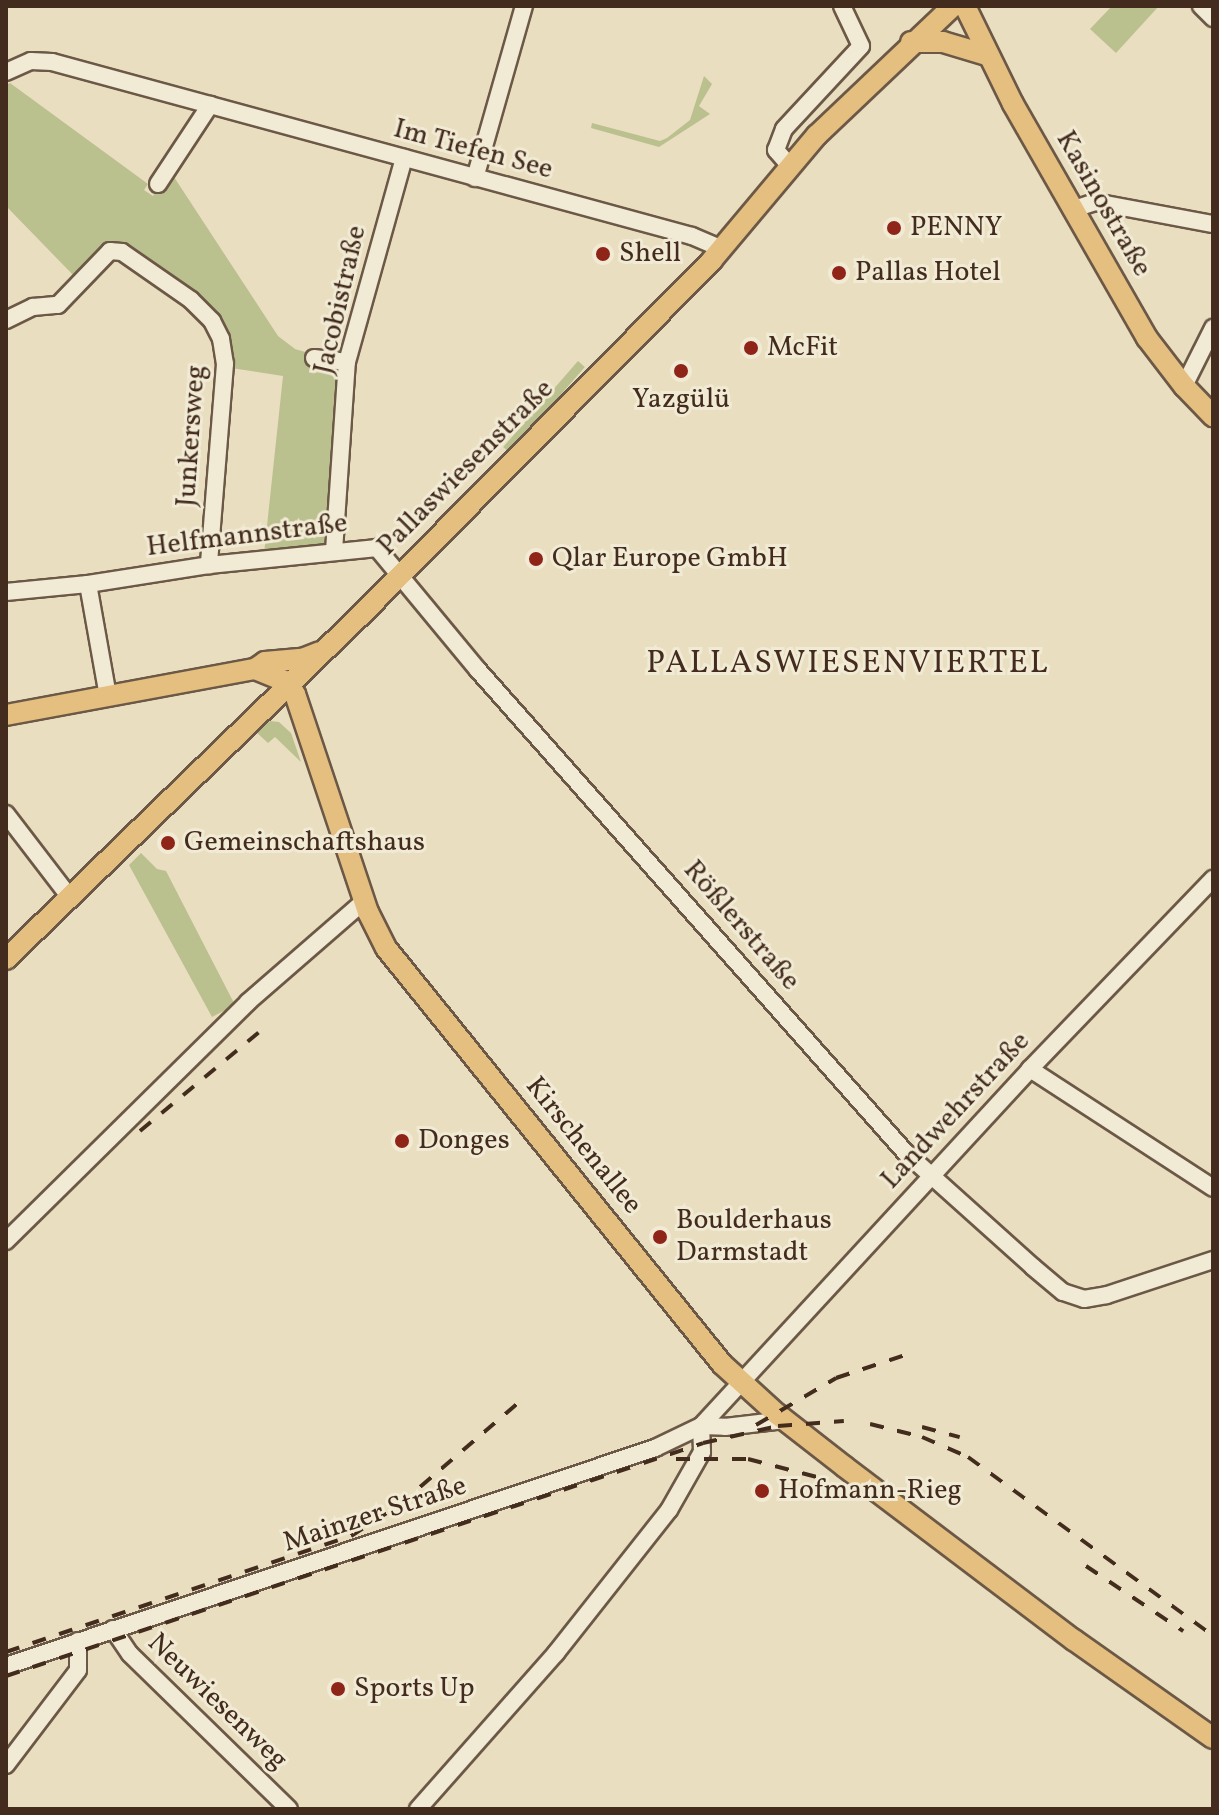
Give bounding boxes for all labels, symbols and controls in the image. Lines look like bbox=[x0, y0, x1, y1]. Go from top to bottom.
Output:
street label: Im Tiefen See bbox=[389, 113, 557, 187]
street label: Kasinostraße bbox=[1048, 125, 1158, 283]
place label: PENNY bbox=[910, 211, 1002, 245]
marker: PENNY bbox=[885, 219, 903, 237]
street label: Jacobistraße bbox=[308, 222, 374, 378]
place label: Shell bbox=[619, 237, 681, 271]
marker: Shell bbox=[594, 245, 612, 263]
place label: Pallas Hotel bbox=[855, 256, 1001, 290]
marker: Pallas Hotel bbox=[830, 264, 848, 282]
place label: McFit bbox=[767, 331, 838, 365]
marker: McFit bbox=[742, 339, 760, 357]
marker: Yazgülü bbox=[672, 362, 690, 380]
street label: Junkersweg bbox=[170, 364, 214, 508]
street label: Pallaswiesenstraße bbox=[371, 373, 561, 563]
place label: Yazgülü bbox=[632, 383, 730, 417]
street label: Helfmannstraße bbox=[145, 507, 349, 565]
place label: Qlar Europe GmbH bbox=[552, 542, 788, 576]
marker: Qlar Europe GmbH bbox=[527, 550, 545, 568]
district label: PALLASWIESENVIERTEL bbox=[646, 645, 1050, 683]
place label: Gemeinschaftshaus bbox=[184, 826, 425, 860]
marker: Gemeinschaftshaus bbox=[159, 834, 177, 852]
street label: Rößlerstraße bbox=[675, 854, 807, 998]
street label: Landwehrstraße bbox=[875, 1025, 1037, 1197]
street label: Kirschenallee bbox=[517, 1071, 649, 1221]
place label: Donges bbox=[418, 1124, 510, 1158]
marker: Donges bbox=[393, 1132, 411, 1150]
place label: Boulderhaus Darmstadt bbox=[676, 1204, 832, 1270]
marker: Boulderhaus Darmstadt bbox=[651, 1228, 669, 1246]
street label: Mainzer Straße bbox=[279, 1470, 471, 1560]
place label: Hofmann-Rieg bbox=[778, 1474, 962, 1508]
marker: Hofmann-Rieg bbox=[753, 1482, 771, 1500]
street label: Neuwiesenweg bbox=[140, 1627, 294, 1777]
place label: Sports Up bbox=[354, 1672, 474, 1706]
marker: Sports Up bbox=[329, 1680, 347, 1698]

